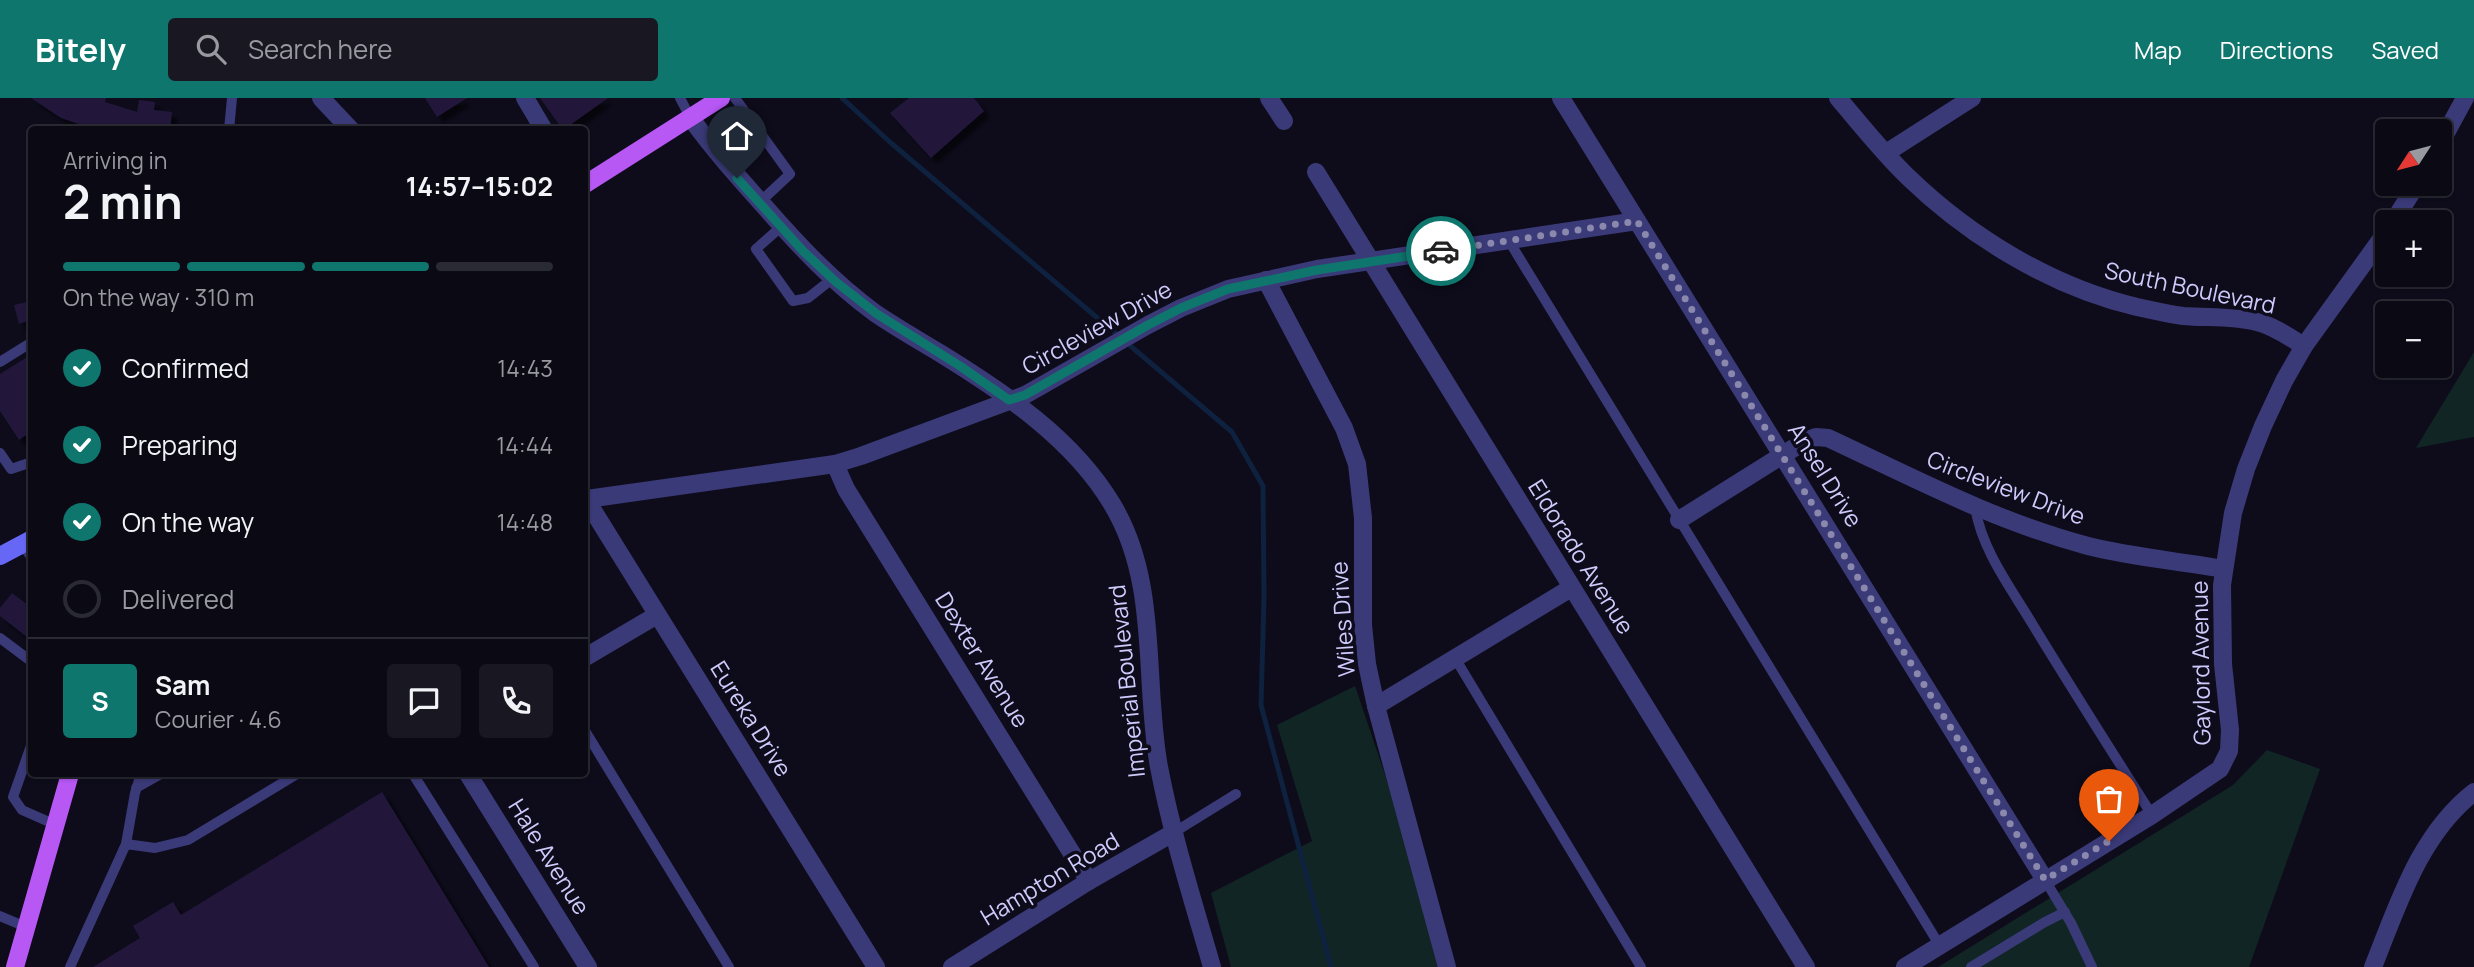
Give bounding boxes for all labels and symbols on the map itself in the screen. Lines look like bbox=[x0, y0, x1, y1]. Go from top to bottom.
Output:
pin bbox=[707, 106, 767, 178]
north arrow bbox=[2375, 119, 2452, 196]
courier bbox=[1406, 216, 1476, 286]
street label: South Boulevard bbox=[2102, 253, 2279, 321]
street label: Circleview Drive bbox=[1016, 273, 1177, 382]
street label: Ansel Drive bbox=[1781, 416, 1871, 533]
street label: Circleview Drive bbox=[1923, 442, 2090, 532]
street label: Eldorado Avenue bbox=[1521, 473, 1642, 640]
street label: Wiles Drive bbox=[1322, 560, 1362, 678]
street label: Gaylord Avenue bbox=[2183, 581, 2217, 746]
street label: Imperial Boulevard bbox=[1100, 583, 1152, 779]
street label: Dexter Avenue bbox=[928, 586, 1037, 733]
street label: Eureka Drive bbox=[704, 655, 800, 782]
pin bbox=[2079, 769, 2139, 841]
street label: Hale Avenue bbox=[502, 793, 598, 920]
street label: Hampton Road bbox=[974, 824, 1125, 932]

